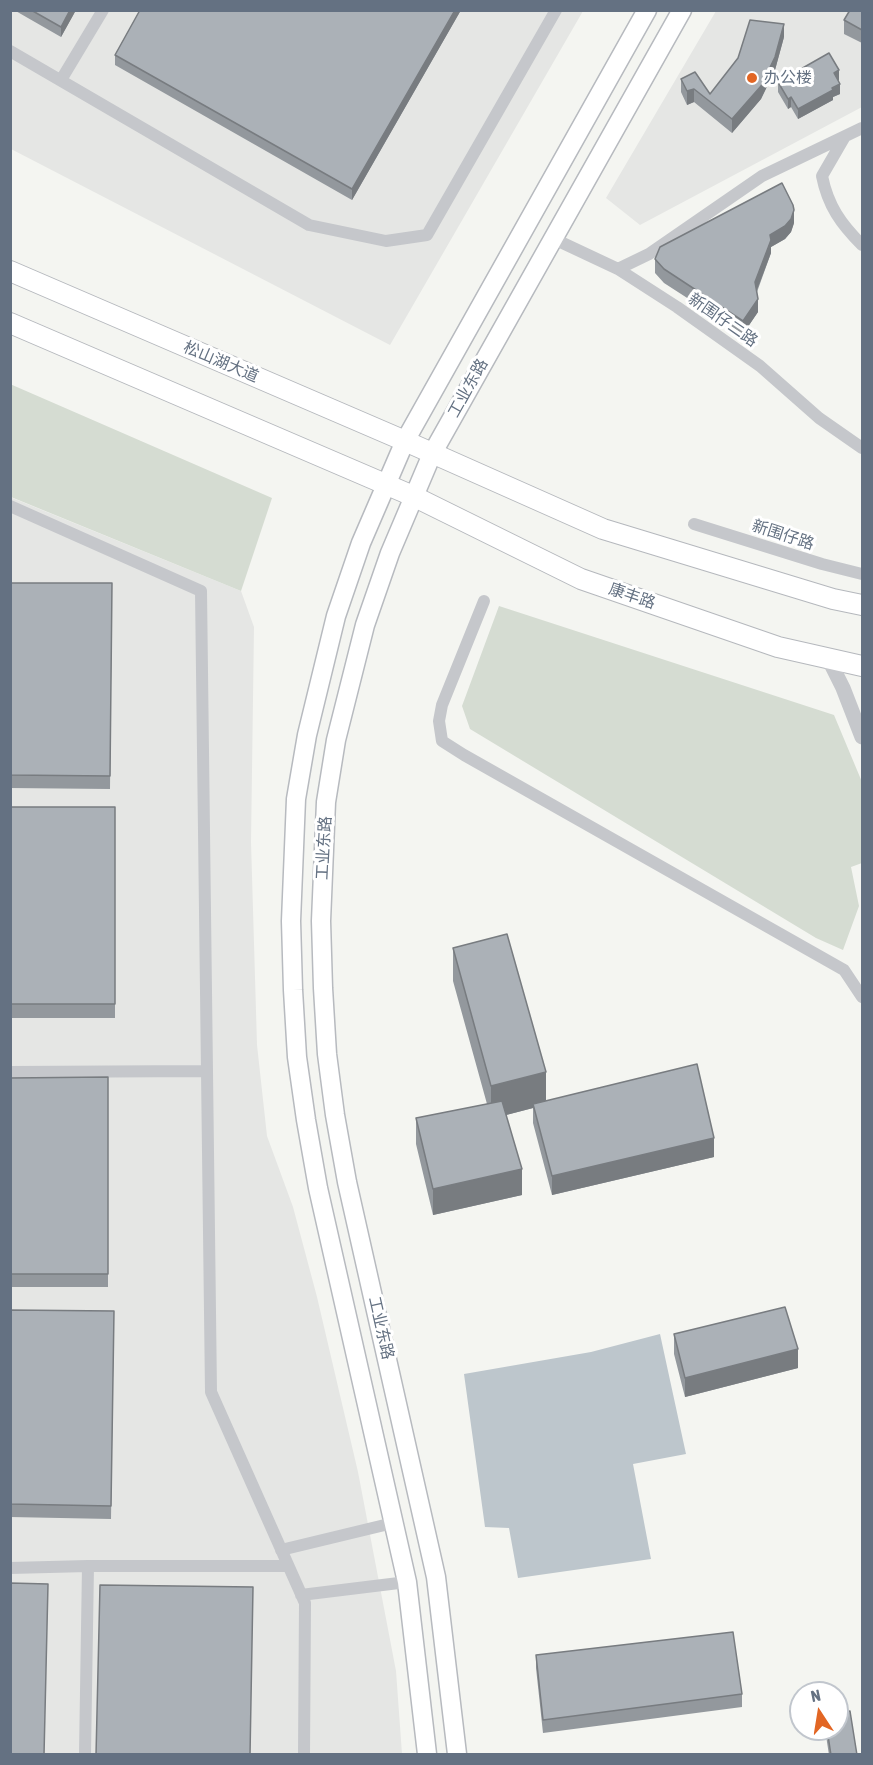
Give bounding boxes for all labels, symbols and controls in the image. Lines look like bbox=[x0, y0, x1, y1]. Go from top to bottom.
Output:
place label: 办公楼 bbox=[764, 68, 812, 88]
marker: 办公楼 bbox=[745, 71, 759, 85]
street label: 新围仔二路 bbox=[685, 289, 761, 351]
street label: 松山湖大道 bbox=[180, 338, 262, 386]
street label: 工业东路 bbox=[444, 355, 492, 421]
street label: 新围仔路 bbox=[750, 516, 816, 554]
street label: 康丰路 bbox=[606, 579, 658, 613]
street label: 工业东路 bbox=[313, 816, 335, 880]
street label: 工业东路 bbox=[364, 1295, 398, 1361]
north arrow bbox=[789, 1681, 849, 1741]
text: N bbox=[809, 1686, 822, 1705]

